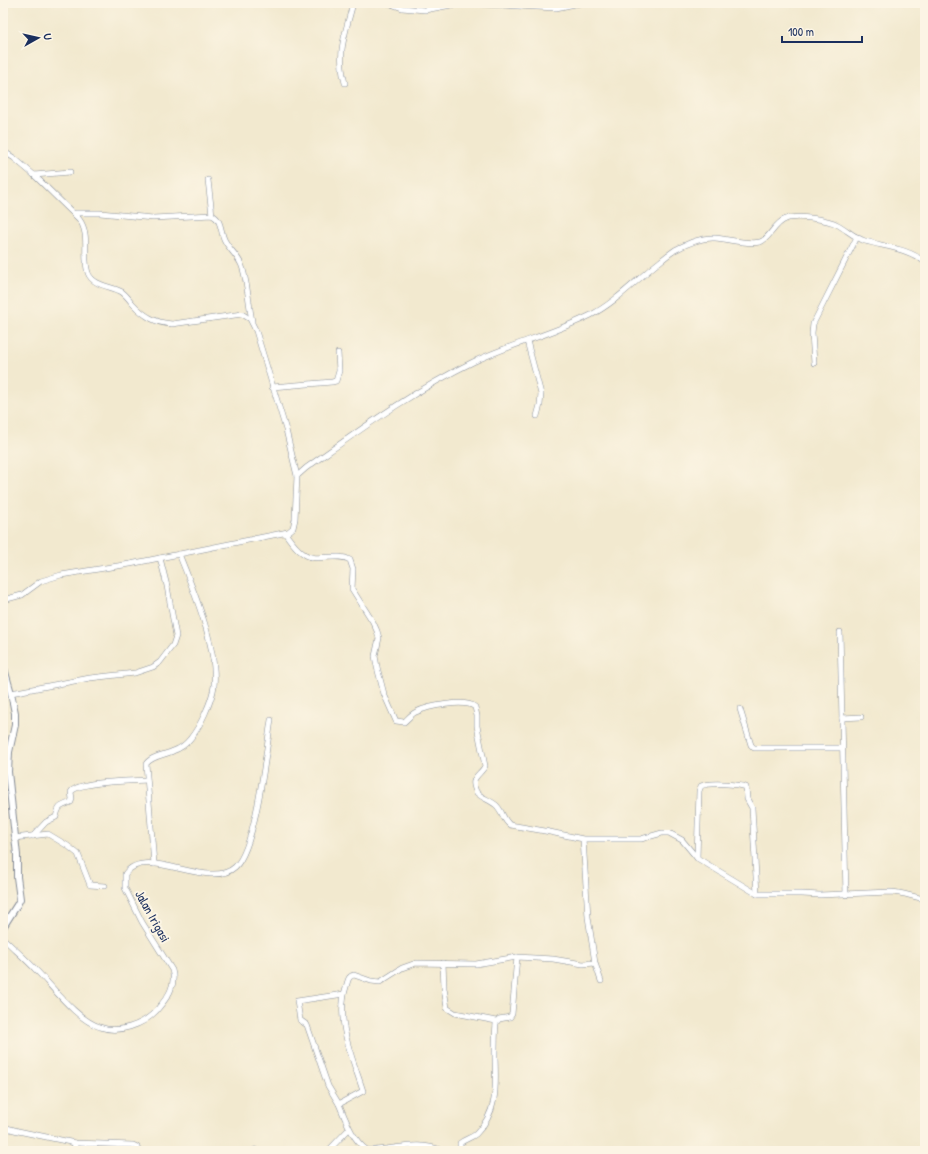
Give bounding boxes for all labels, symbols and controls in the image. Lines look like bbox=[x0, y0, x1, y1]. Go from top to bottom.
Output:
north arrow bbox=[18, 18, 58, 58]
scale bar bbox=[782, 18, 862, 44]
text: 100 m bbox=[788, 23, 814, 40]
text: U bbox=[41, 33, 55, 41]
street label: Jalan Irigasi bbox=[131, 887, 175, 945]

